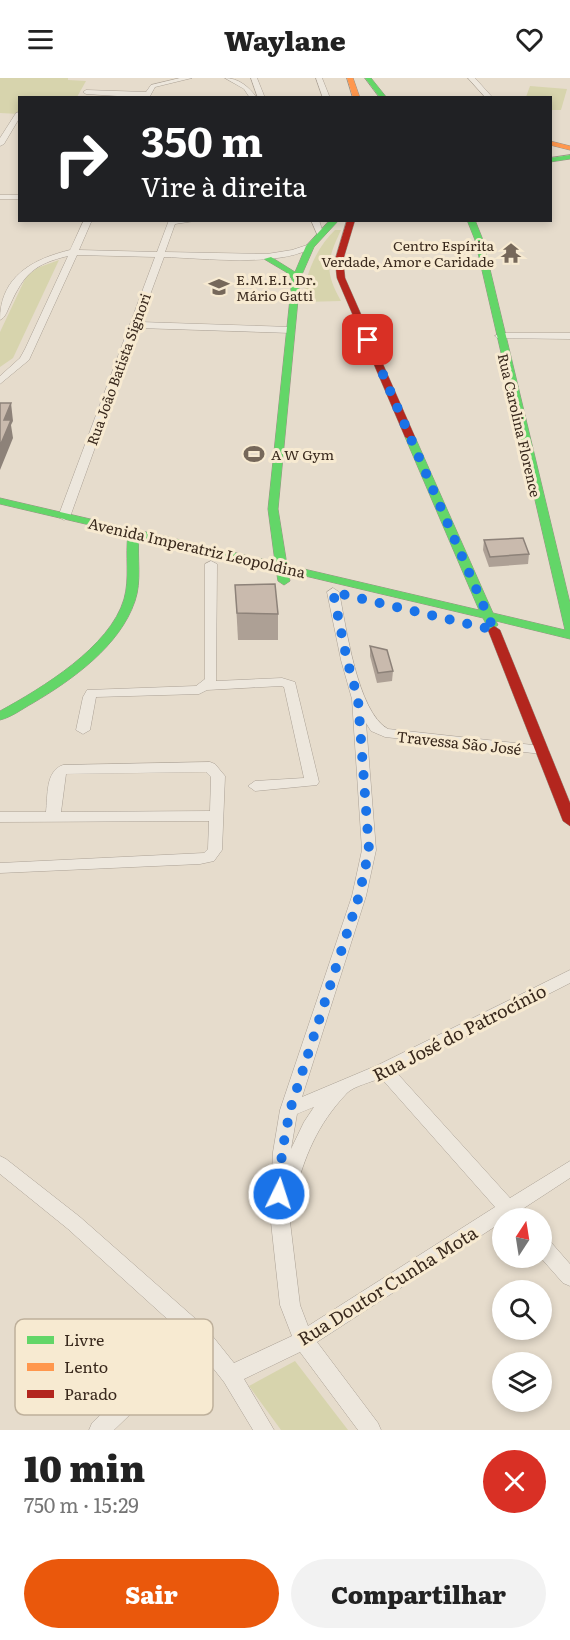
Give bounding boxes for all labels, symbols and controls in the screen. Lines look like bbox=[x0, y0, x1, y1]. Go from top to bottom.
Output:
text: Waylane bbox=[224, 19, 346, 59]
icon: menu bbox=[24, 23, 57, 56]
icon: heart bbox=[513, 23, 546, 56]
text: 350 m bbox=[141, 108, 263, 170]
icon: right bbox=[42, 120, 120, 198]
text: Vire à direita bbox=[141, 165, 307, 205]
place label: Centro Espírita Verdade, Amor e Caridade bbox=[321, 235, 494, 271]
temple icon: Centro Espírita Verdade, Amor e Caridade bbox=[499, 241, 523, 265]
place label: E.M.E.I. Dr. Mário Gatti bbox=[236, 269, 316, 305]
school or university icon: E.M.E.I. Dr. Mário Gatti bbox=[207, 275, 231, 299]
street label: Rua João Batista Signori bbox=[81, 290, 155, 448]
pin bbox=[342, 314, 393, 365]
icon: arrive bbox=[351, 323, 384, 356]
street label: Rua Carolina Florence bbox=[494, 351, 546, 499]
sports icon: A W Gym bbox=[242, 442, 266, 466]
place label: A W Gym bbox=[271, 444, 335, 464]
street label: Avenida Imperatriz Leopoldina bbox=[86, 511, 309, 583]
street label: Travessa São José bbox=[395, 724, 523, 760]
street label: Rua José do Patrocínio bbox=[367, 976, 551, 1088]
position arrow bbox=[247, 1162, 311, 1226]
north arrow bbox=[492, 1208, 552, 1268]
map controls bbox=[492, 1208, 552, 1412]
street label: Rua Doutor Cunha Mota bbox=[292, 1218, 482, 1351]
button: search bbox=[492, 1280, 552, 1340]
legend bbox=[15, 1319, 213, 1415]
text: Livre bbox=[64, 1327, 104, 1351]
button: layers bbox=[492, 1352, 552, 1412]
text: Lento bbox=[64, 1354, 108, 1378]
text: Parado bbox=[64, 1381, 117, 1405]
text: 10 min bbox=[24, 1440, 145, 1493]
button: close bbox=[483, 1450, 546, 1513]
text: 750 m · 15:29 bbox=[24, 1489, 139, 1519]
button: Sair bbox=[24, 1559, 279, 1628]
button: Compartilhar bbox=[291, 1559, 546, 1628]

